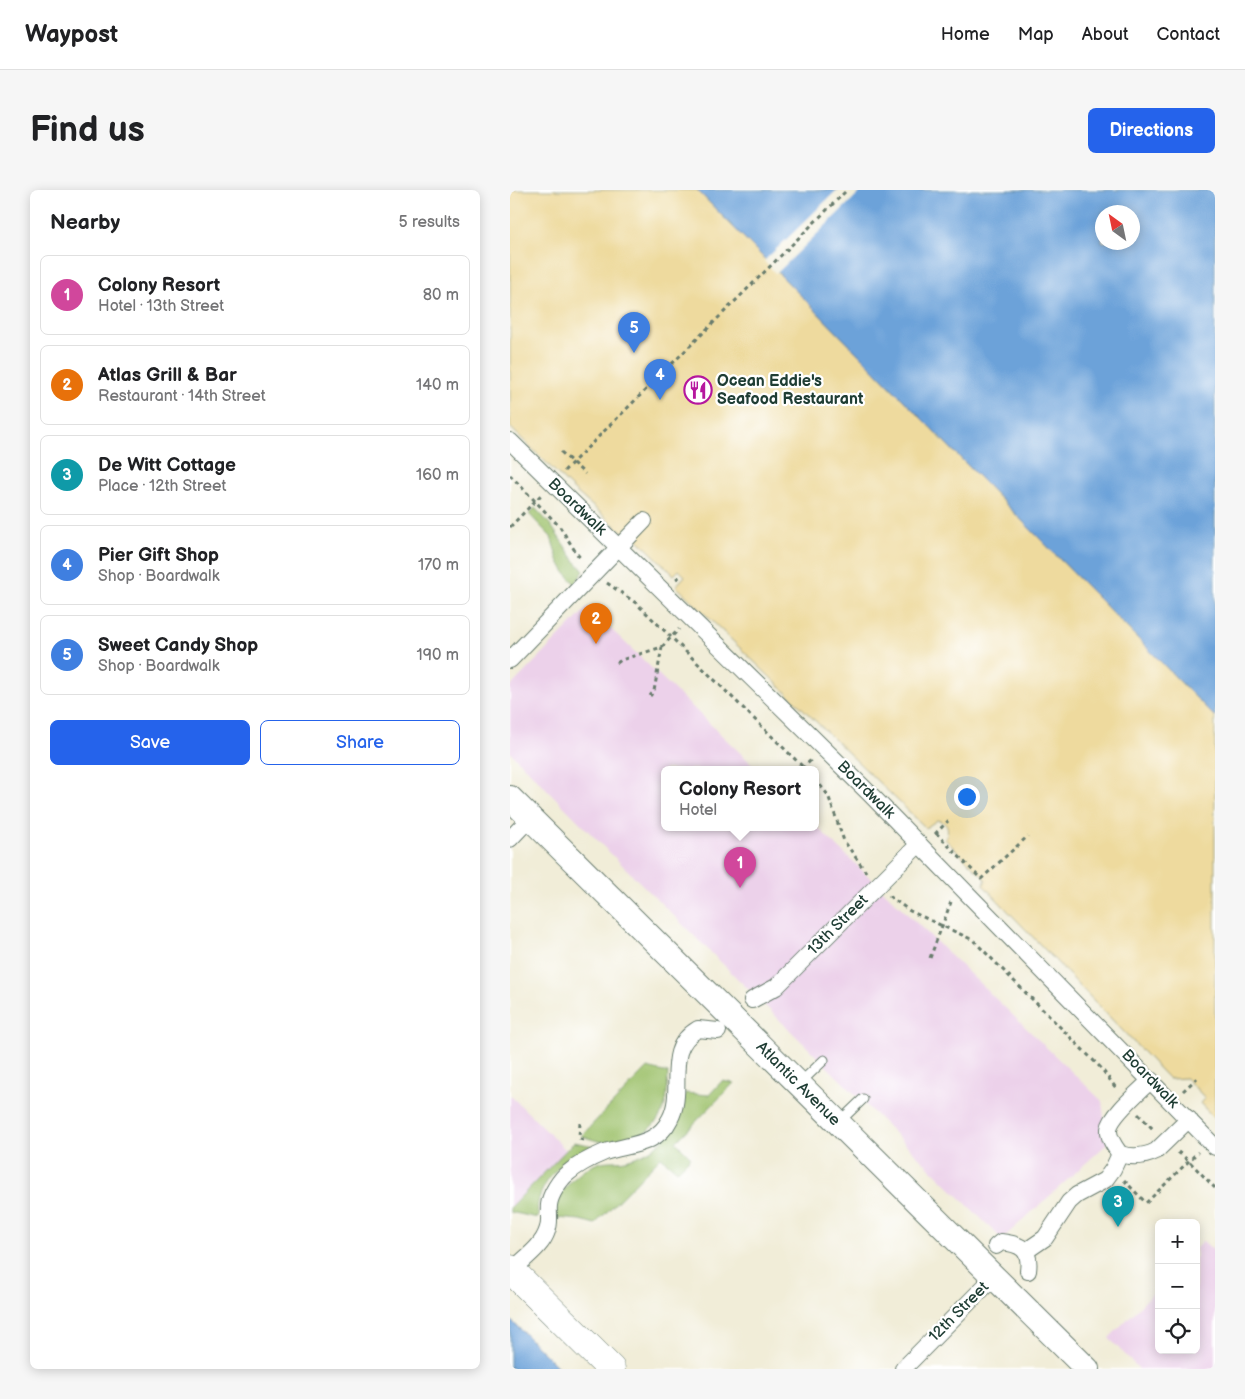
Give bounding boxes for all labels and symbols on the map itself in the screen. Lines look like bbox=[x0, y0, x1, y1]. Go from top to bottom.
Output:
north arrow bbox=[1095, 205, 1140, 250]
pin: 5 bbox=[618, 312, 650, 353]
pin: 4 bbox=[644, 359, 676, 400]
place label: Ocean Eddie's Seafood Restaurant bbox=[717, 372, 864, 409]
restaurant icon: Ocean Eddie's Seafood Restaurant bbox=[683, 375, 713, 405]
street label: Boardwalk bbox=[544, 474, 610, 540]
pin: 2 bbox=[580, 603, 612, 644]
street label: Boardwalk bbox=[833, 757, 899, 823]
your location bbox=[954, 784, 980, 810]
pin: 1 bbox=[724, 847, 756, 888]
street label: 13th Street bbox=[804, 891, 872, 959]
street label: Atlantic Avenue bbox=[752, 1038, 844, 1130]
street label: Boardwalk bbox=[1117, 1046, 1183, 1112]
pin: 3 bbox=[1102, 1186, 1134, 1227]
street label: 12th Street bbox=[925, 1278, 993, 1346]

